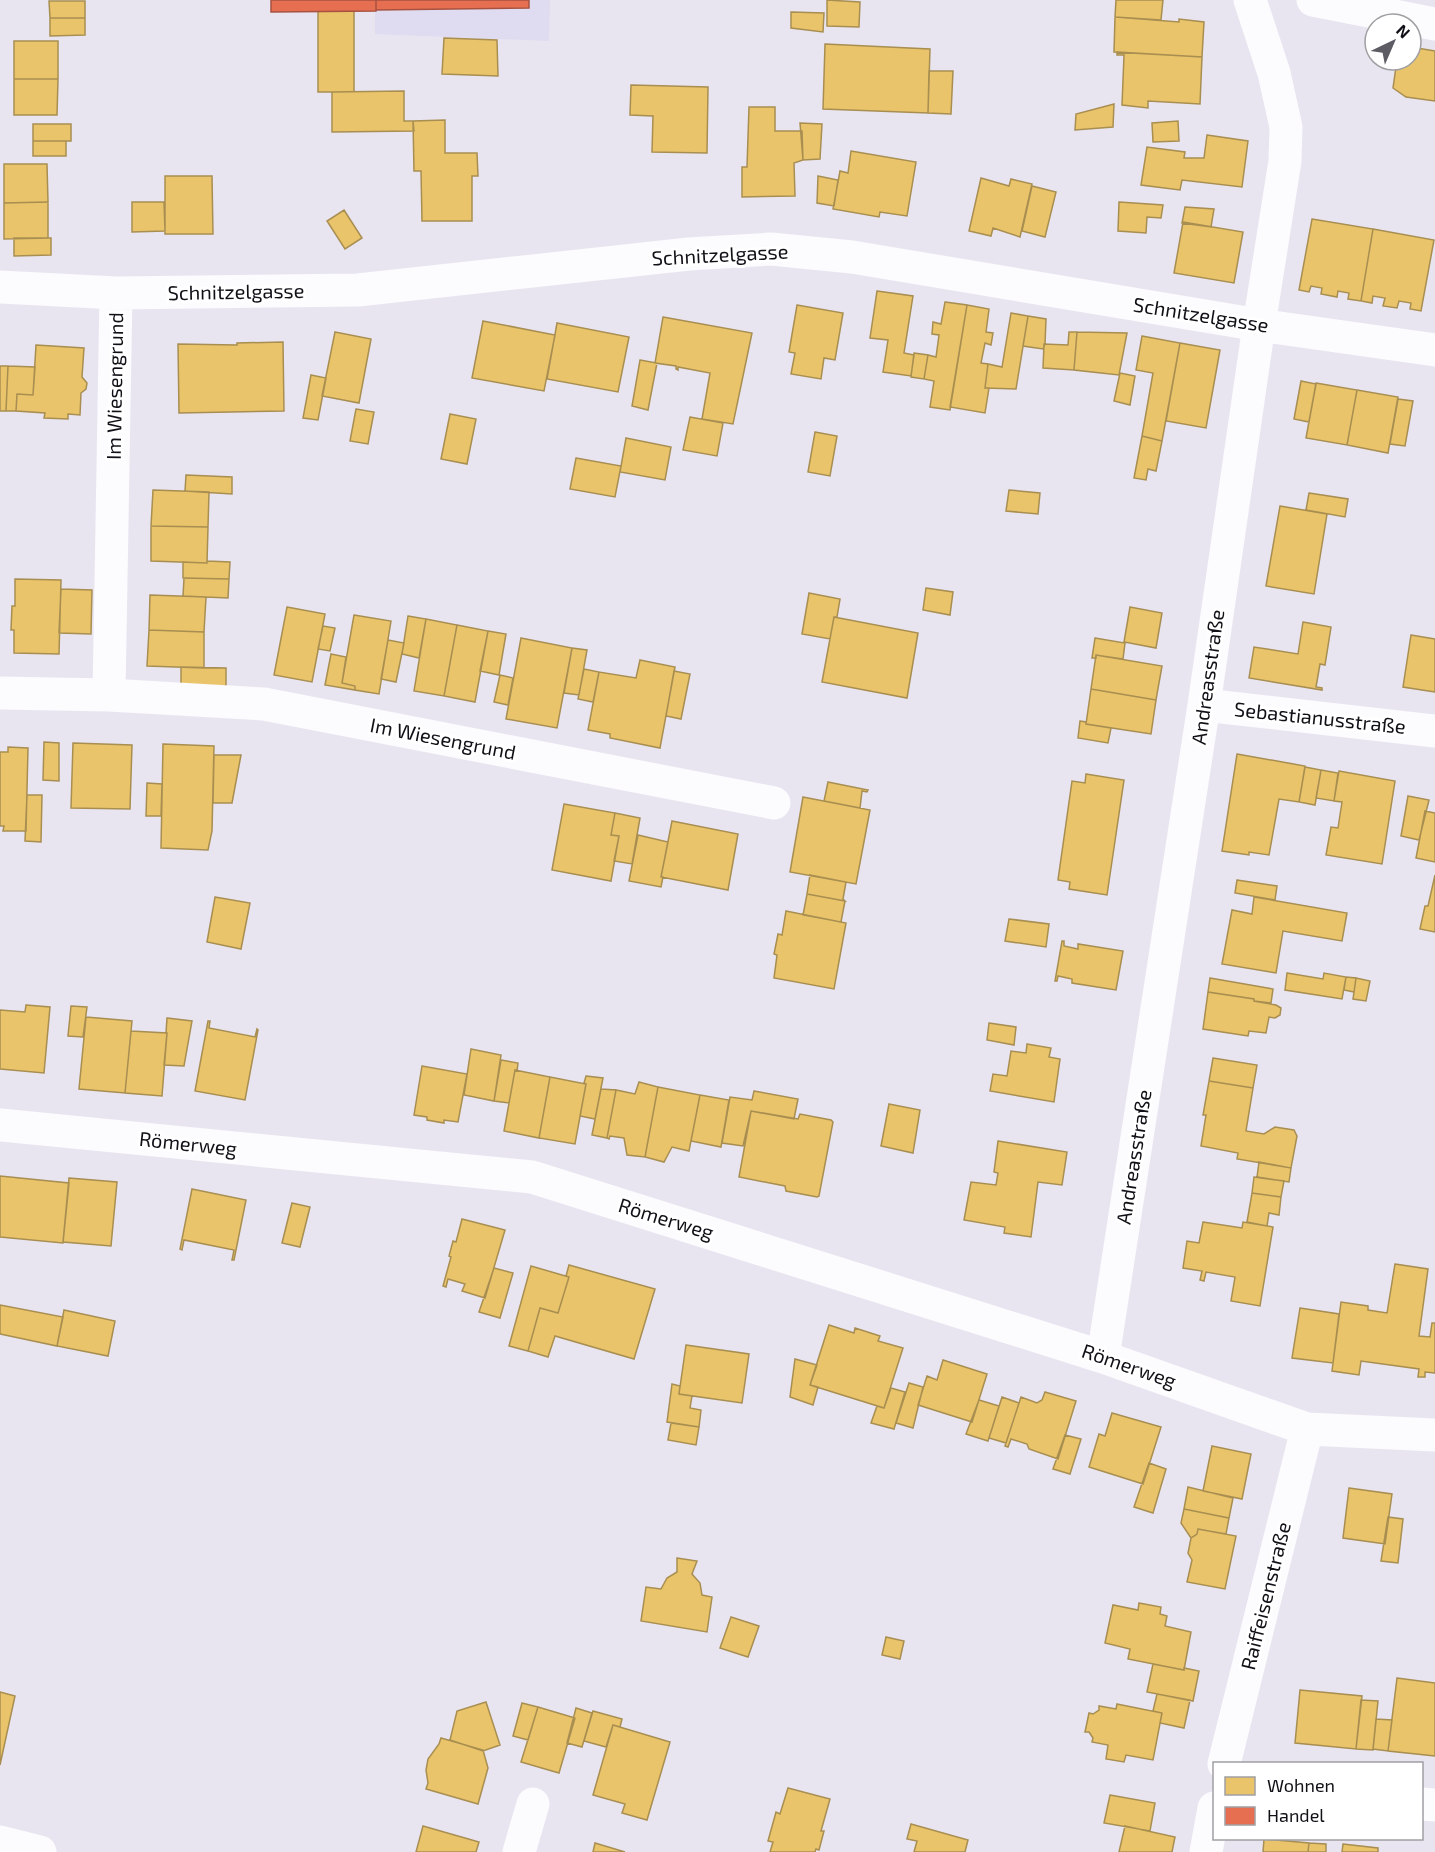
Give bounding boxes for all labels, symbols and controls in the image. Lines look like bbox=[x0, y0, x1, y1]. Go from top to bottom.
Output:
north arrow bbox=[1363, 12, 1423, 72]
text: N bbox=[1393, 20, 1415, 42]
street label: Schnitzelgasse bbox=[651, 238, 789, 270]
street label: Schnitzelgasse bbox=[167, 278, 305, 304]
street label: Schnitzelgasse bbox=[1132, 291, 1271, 337]
street label: Im Wiesengrund bbox=[101, 312, 127, 460]
street label: Andreasstraße bbox=[1186, 608, 1228, 746]
street label: Sebastianusstraße bbox=[1233, 696, 1407, 738]
street label: Im Wiesengrund bbox=[368, 712, 518, 764]
street label: Andreasstraße bbox=[1111, 1088, 1156, 1226]
street label: Römerweg bbox=[138, 1126, 238, 1160]
street label: Römerweg bbox=[616, 1192, 717, 1244]
street label: Römerweg bbox=[1079, 1338, 1180, 1392]
street label: Raiffeisenstraße bbox=[1235, 1519, 1295, 1672]
legend bbox=[1213, 1762, 1423, 1840]
text: Wohnen bbox=[1267, 1774, 1335, 1796]
text: Handel bbox=[1267, 1804, 1325, 1826]

